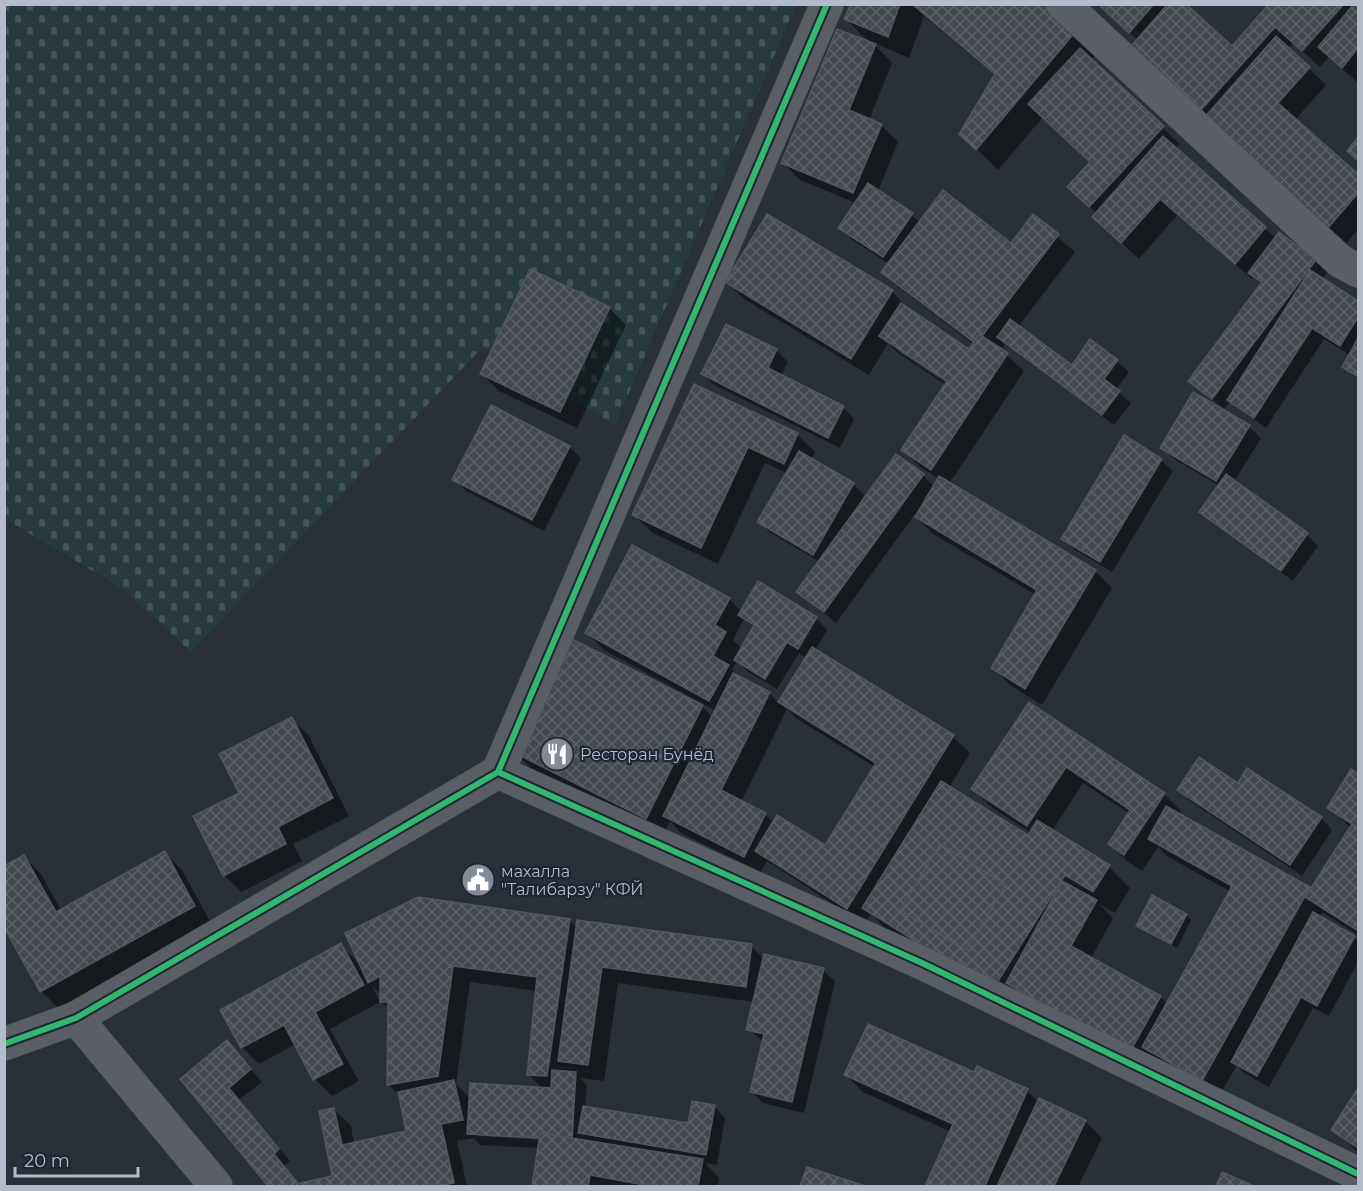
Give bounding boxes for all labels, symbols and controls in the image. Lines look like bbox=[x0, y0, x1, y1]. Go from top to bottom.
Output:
restaurant icon: Ресторан Бунёд bbox=[539, 736, 575, 772]
place label: Ресторан Бунёд bbox=[580, 745, 714, 764]
public building icon: махалла "Талибарзу" КФЙ bbox=[460, 862, 496, 898]
place label: махалла "Талибарзу" КФЙ bbox=[501, 862, 644, 899]
scale bar bbox=[15, 1140, 138, 1178]
text: 20 m bbox=[24, 1150, 70, 1172]

